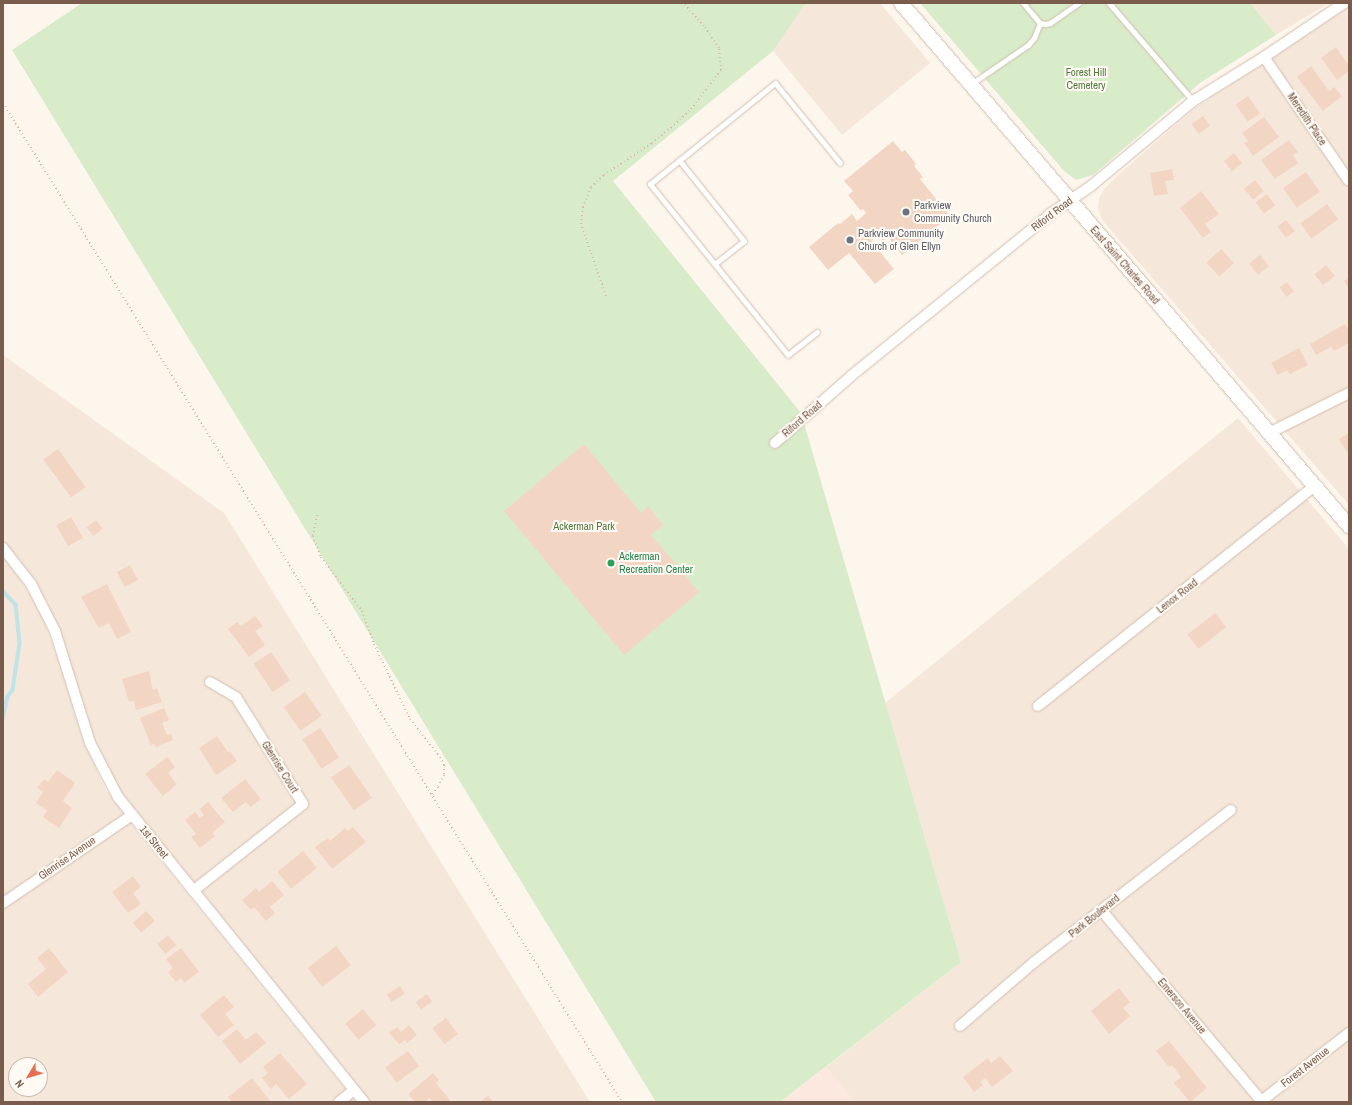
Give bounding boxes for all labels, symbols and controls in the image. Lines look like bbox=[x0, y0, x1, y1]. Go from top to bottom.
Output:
park label: Forest Hill Cemetery bbox=[1066, 66, 1106, 92]
street label: Meredith Place bbox=[1285, 90, 1329, 148]
street label: Riford Road bbox=[1029, 194, 1075, 234]
place label: Parkview Community Church bbox=[914, 199, 992, 225]
marker: Parkview Community Church bbox=[901, 207, 911, 217]
street label: East Saint Charles Road bbox=[1087, 223, 1163, 307]
place label: Parkview Community Church of Glen Ellyn bbox=[858, 227, 944, 253]
marker: Parkview Community Church of Glen Ellyn bbox=[845, 235, 855, 245]
street label: Riford Road bbox=[779, 398, 825, 440]
park label: Ackerman Park bbox=[553, 519, 615, 533]
place label: Ackerman Recreation Center bbox=[619, 550, 693, 576]
marker: Ackerman Recreation Center bbox=[606, 558, 616, 568]
street label: Lenox Road bbox=[1154, 576, 1200, 616]
street label: Glenrise Court bbox=[259, 739, 301, 795]
street label: 1st Street bbox=[137, 823, 171, 861]
street label: Glenrise Avenue bbox=[36, 833, 98, 883]
street label: Park Boulevard bbox=[1066, 891, 1122, 941]
street label: Emerson Avenue bbox=[1155, 975, 1209, 1037]
street label: Forest Avenue bbox=[1278, 1044, 1332, 1090]
north arrow bbox=[8, 1057, 48, 1097]
text: N bbox=[12, 1077, 27, 1091]

